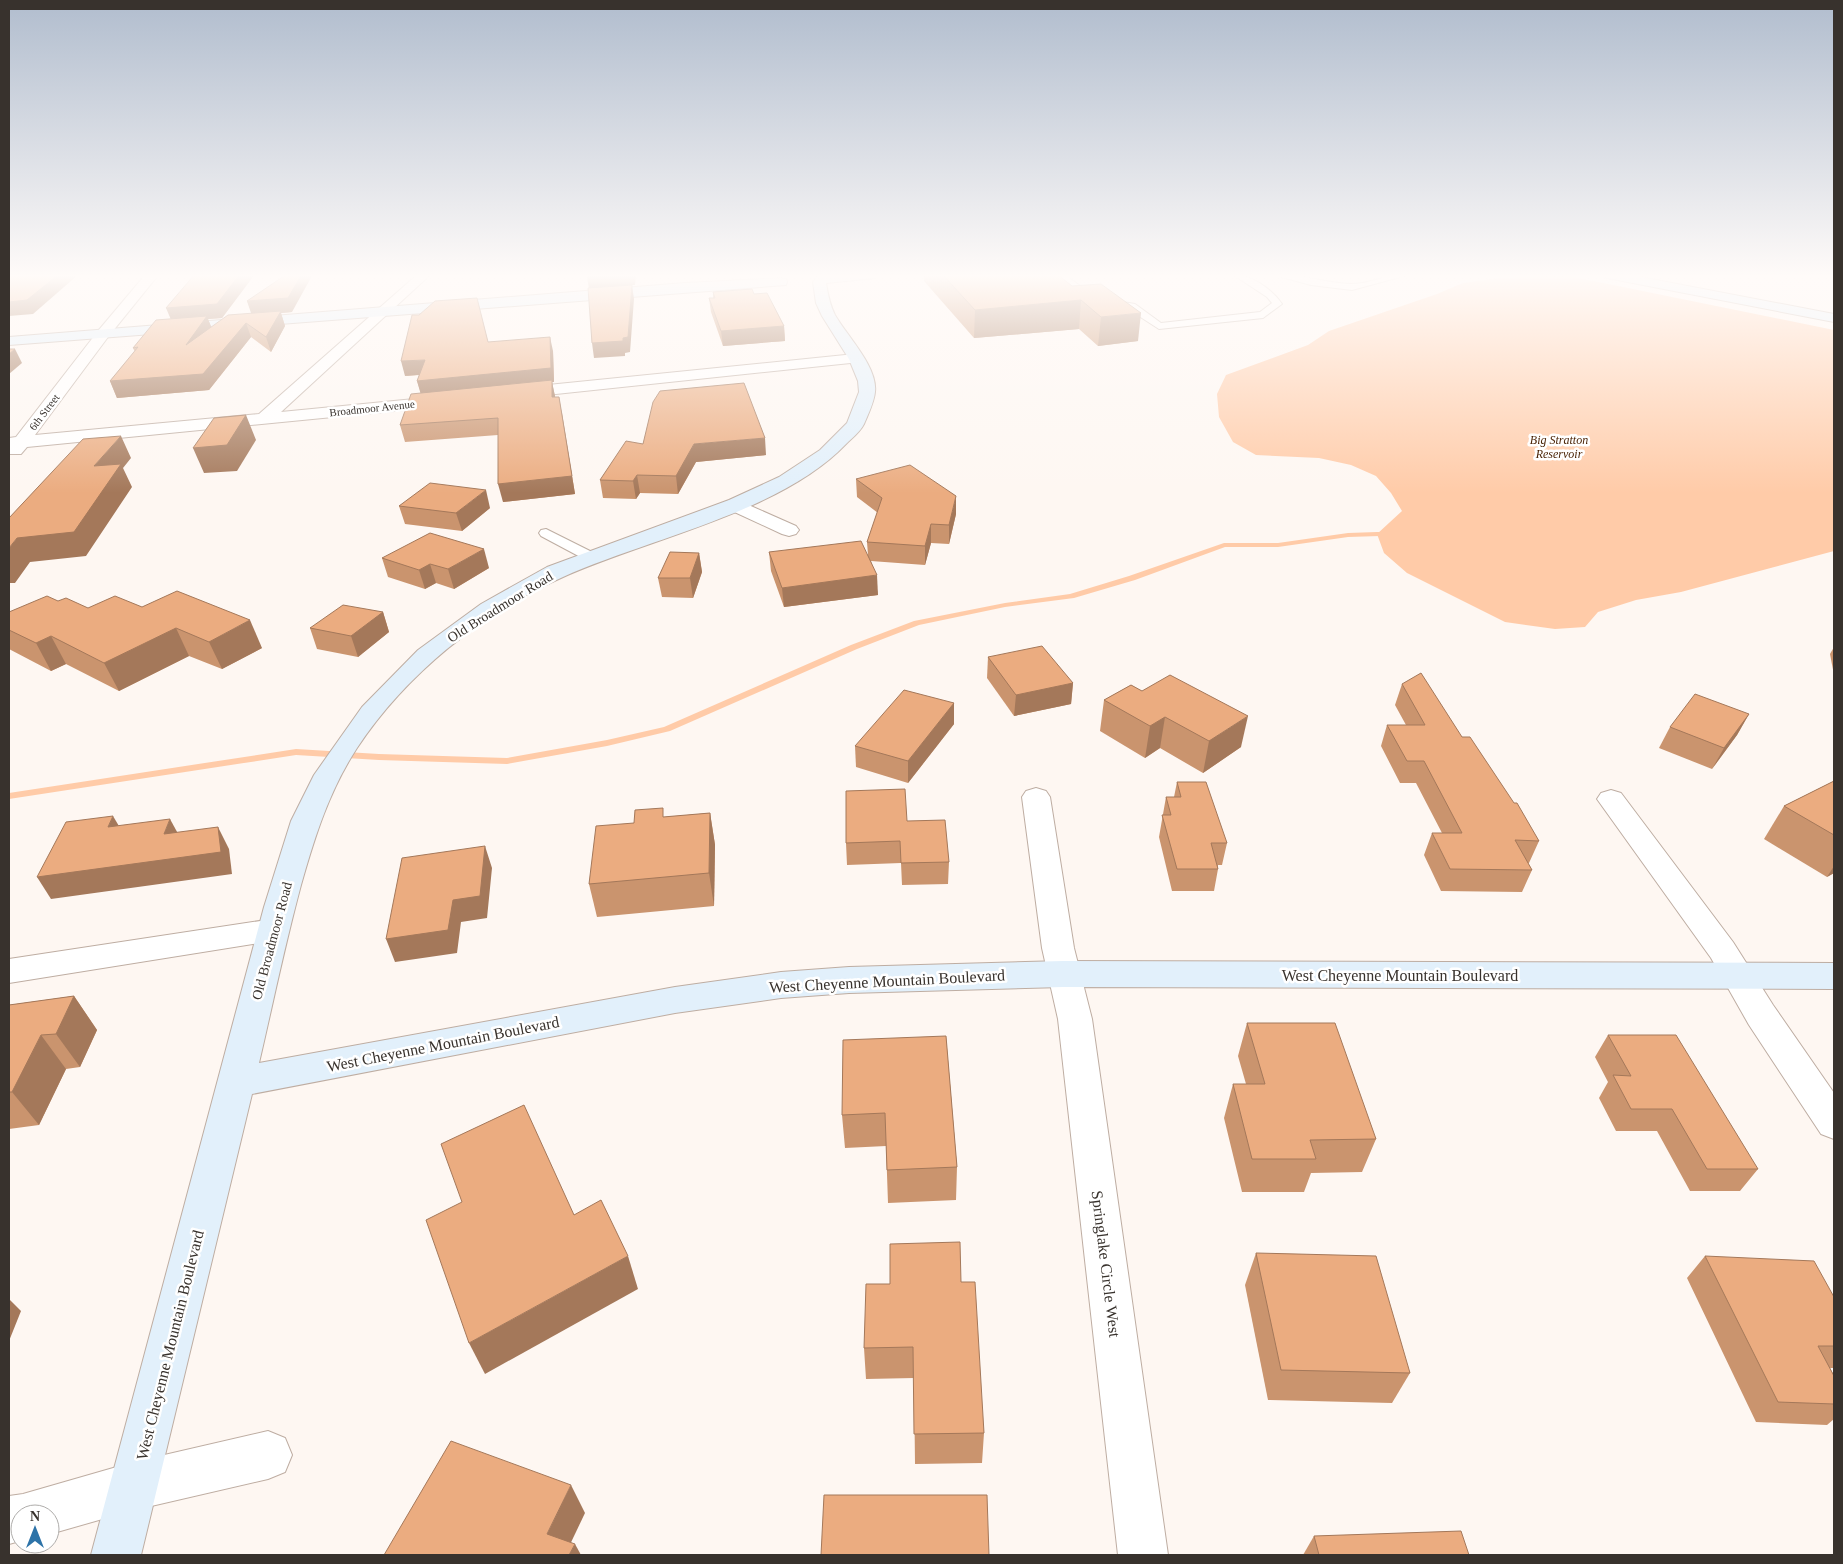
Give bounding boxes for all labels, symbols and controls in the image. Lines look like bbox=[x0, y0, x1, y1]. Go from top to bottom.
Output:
street label: 6th Street bbox=[26, 391, 62, 433]
street label: Broadmoor Avenue bbox=[329, 398, 415, 418]
water label: Big Stratton Reservoir bbox=[1530, 433, 1588, 461]
street label: Old Broadmoor Road bbox=[445, 568, 555, 646]
street label: Old Broadmoor Road bbox=[249, 880, 295, 1002]
street label: West Cheyenne Mountain Boulevard bbox=[768, 966, 1006, 997]
street label: West Cheyenne Mountain Boulevard bbox=[1282, 967, 1518, 985]
street label: West Cheyenne Mountain Boulevard bbox=[325, 1013, 561, 1076]
street label: Springlake Circle West bbox=[1088, 1190, 1124, 1339]
street label: West Cheyenne Mountain Boulevard bbox=[133, 1228, 208, 1462]
north arrow bbox=[10, 1504, 60, 1554]
text: N bbox=[30, 1509, 40, 1524]

